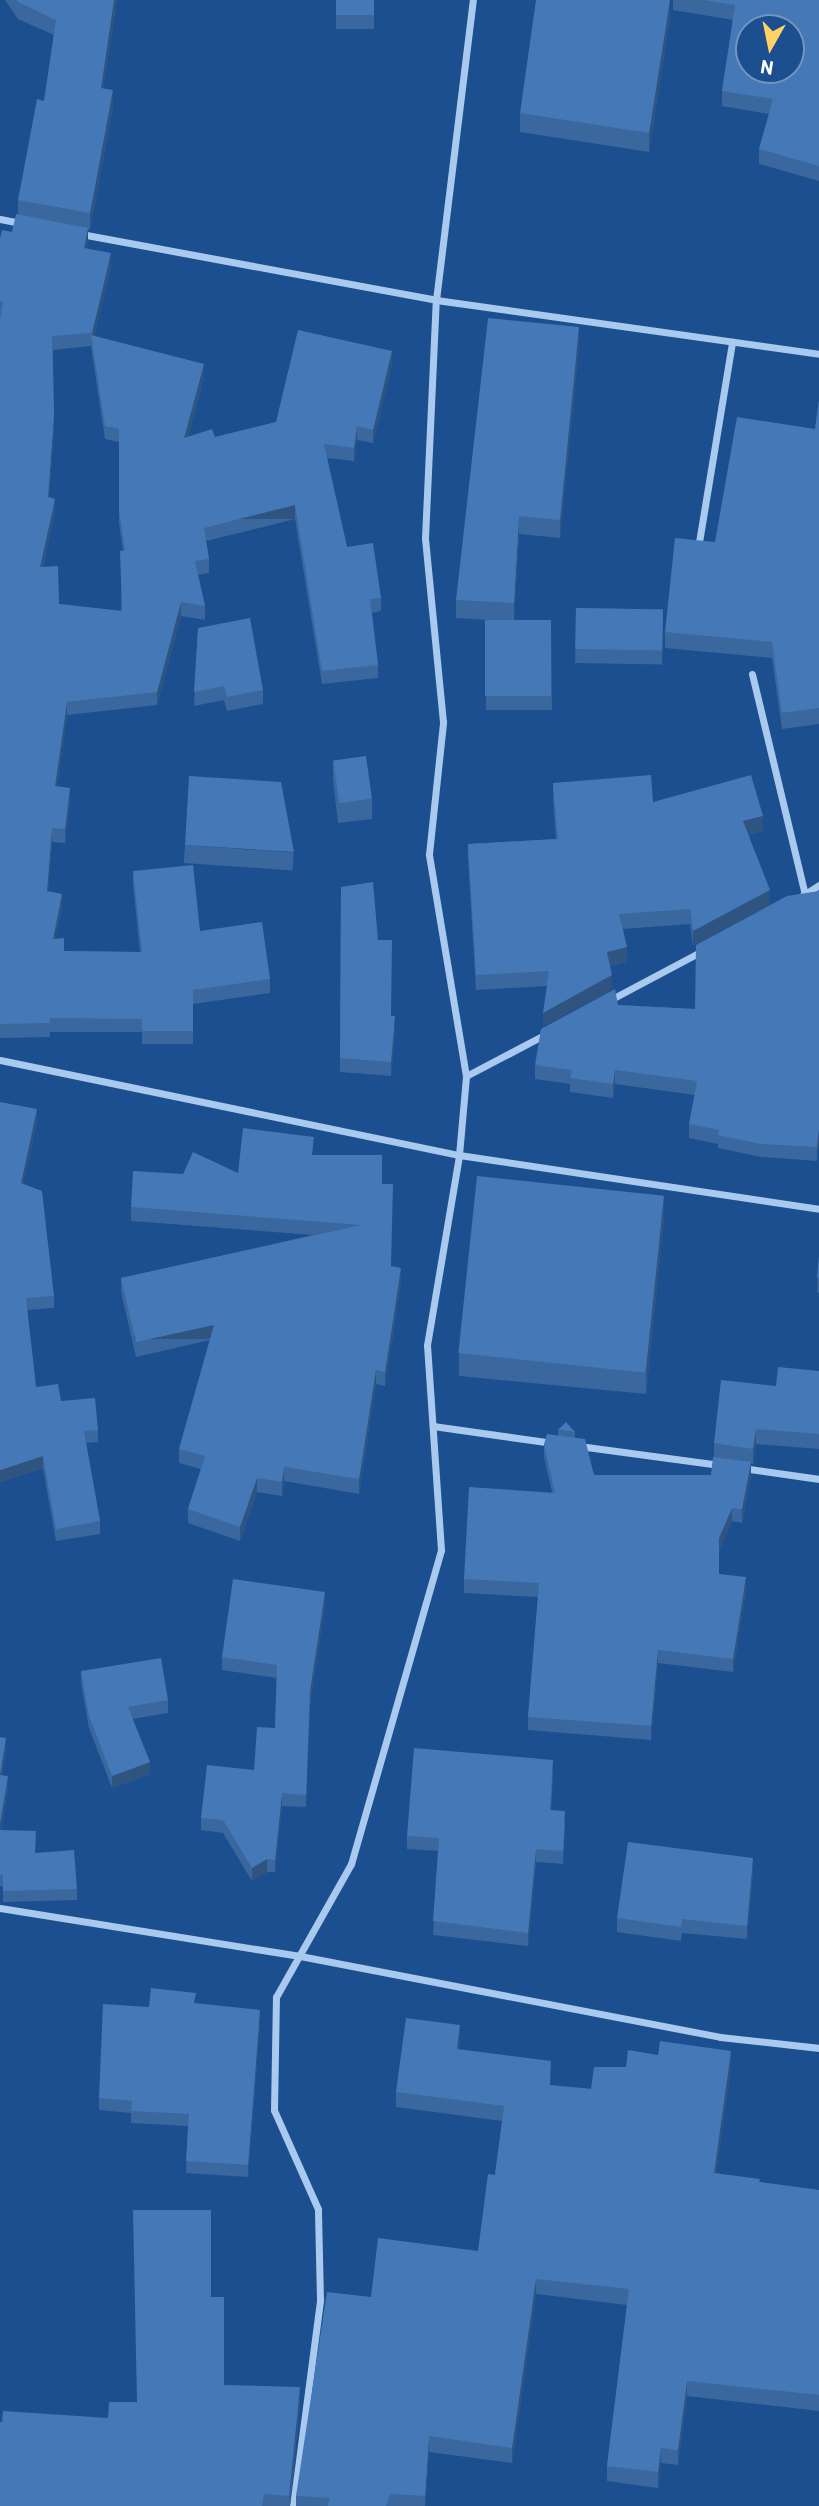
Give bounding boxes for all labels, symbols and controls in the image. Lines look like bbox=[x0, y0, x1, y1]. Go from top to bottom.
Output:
north arrow bbox=[735, 14, 805, 84]
text: N bbox=[759, 56, 775, 81]

